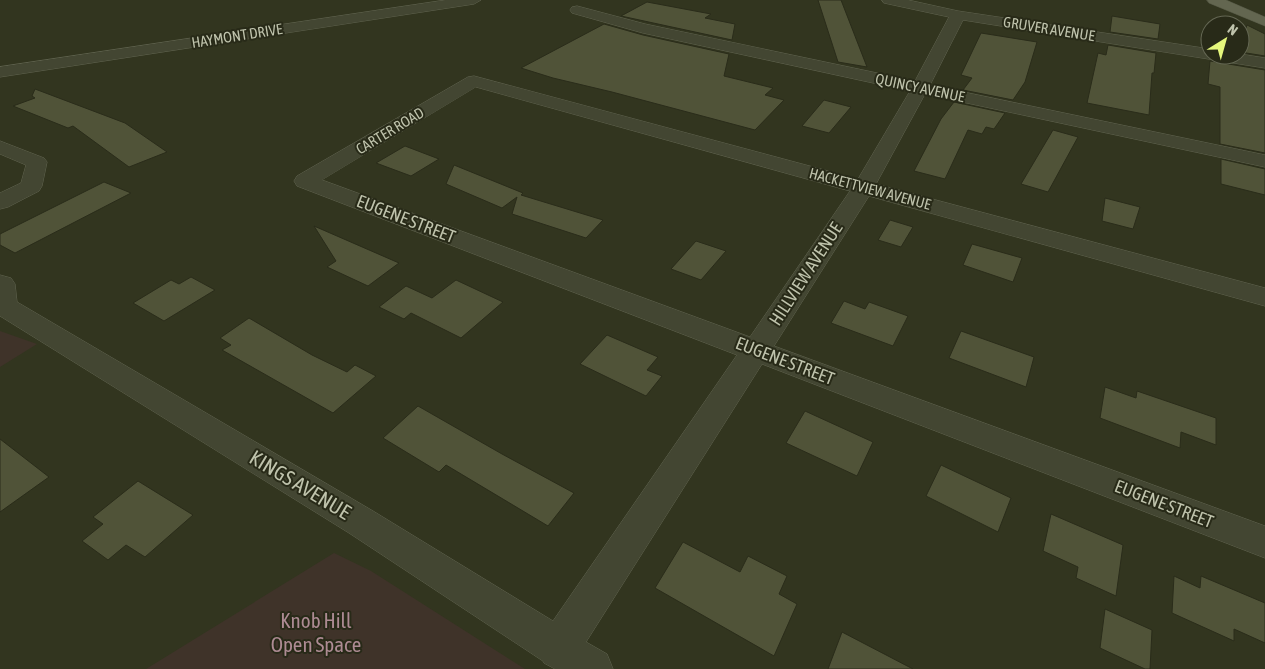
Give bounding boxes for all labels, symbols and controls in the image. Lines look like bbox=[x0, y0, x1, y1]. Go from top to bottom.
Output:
street label: GRUVER AVENUE bbox=[1002, 13, 1097, 44]
north arrow bbox=[1200, 15, 1250, 65]
street label: HAYMONT DRIVE bbox=[190, 20, 284, 51]
text: N bbox=[1225, 21, 1241, 38]
street label: QUINCY AVENUE bbox=[874, 70, 967, 105]
street label: CARTER ROAD bbox=[353, 104, 427, 157]
street label: HACKETTVIEW AVENUE bbox=[808, 164, 933, 213]
street label: EUGENE STREET bbox=[354, 190, 459, 247]
street label: HILLVIEW AVENUE bbox=[765, 218, 847, 329]
street label: EUGENE STREET bbox=[733, 332, 838, 389]
street label: KINGS AVENUE bbox=[246, 445, 355, 524]
street label: EUGENE STREET bbox=[1112, 475, 1217, 532]
park label: Knob Hill Open Space bbox=[271, 608, 361, 656]

